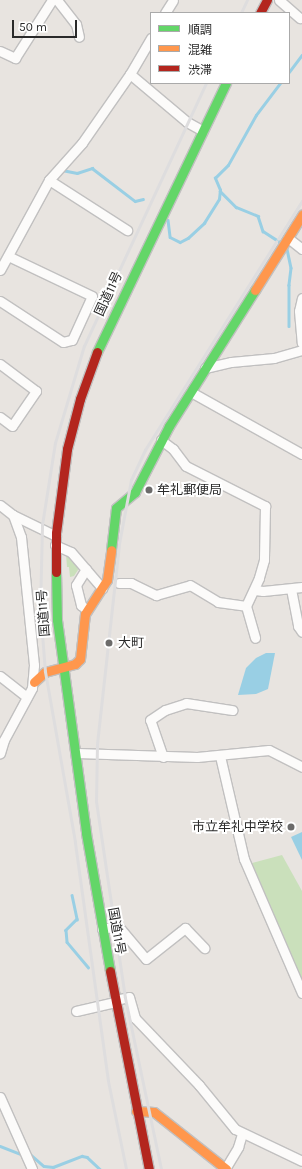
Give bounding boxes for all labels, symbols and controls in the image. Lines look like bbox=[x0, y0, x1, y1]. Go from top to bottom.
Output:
scale bar bbox=[14, 12, 79, 38]
legend bbox=[150, 12, 290, 84]
text: 50 m bbox=[19, 20, 47, 34]
text: 順調 bbox=[188, 23, 212, 37]
text: 混雑 bbox=[188, 43, 212, 57]
text: 渋滞 bbox=[188, 63, 212, 77]
street label: 国道11号 bbox=[92, 269, 126, 319]
place label: 牟礼郵便局 bbox=[157, 482, 222, 498]
marker: 牟礼郵便局 bbox=[144, 485, 154, 495]
street label: 国道11号 bbox=[35, 589, 53, 637]
place label: 大町 bbox=[118, 635, 144, 651]
marker: 大町 bbox=[103, 637, 115, 649]
place label: 市立牟礼中学校 bbox=[192, 819, 283, 835]
marker: 市立牟礼中学校 bbox=[286, 822, 296, 832]
street label: 国道11号 bbox=[104, 906, 128, 956]

